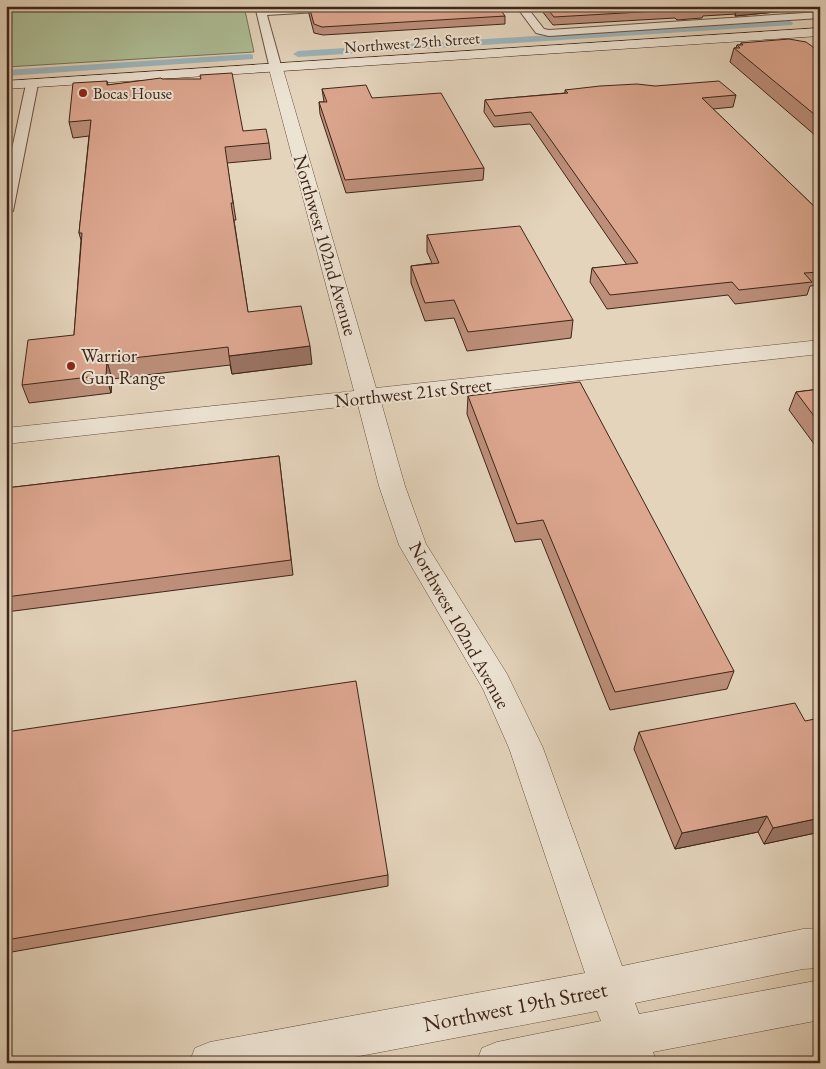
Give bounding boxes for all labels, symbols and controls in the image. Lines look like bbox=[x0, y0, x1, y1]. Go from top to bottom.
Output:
street label: Northwest 25th Street bbox=[343, 27, 481, 58]
place label: Bocas House bbox=[93, 83, 172, 104]
marker: Bocas House bbox=[77, 87, 89, 99]
street label: Northwest 102nd Avenue bbox=[288, 152, 363, 339]
place label: Warrior Gun Range bbox=[81, 343, 166, 390]
marker: Warrior Gun Range bbox=[65, 360, 77, 372]
street label: Northwest 21st Street bbox=[333, 372, 493, 413]
street label: Northwest 102nd Avenue bbox=[403, 537, 516, 713]
street label: Northwest 19th Street bbox=[421, 974, 610, 1039]

